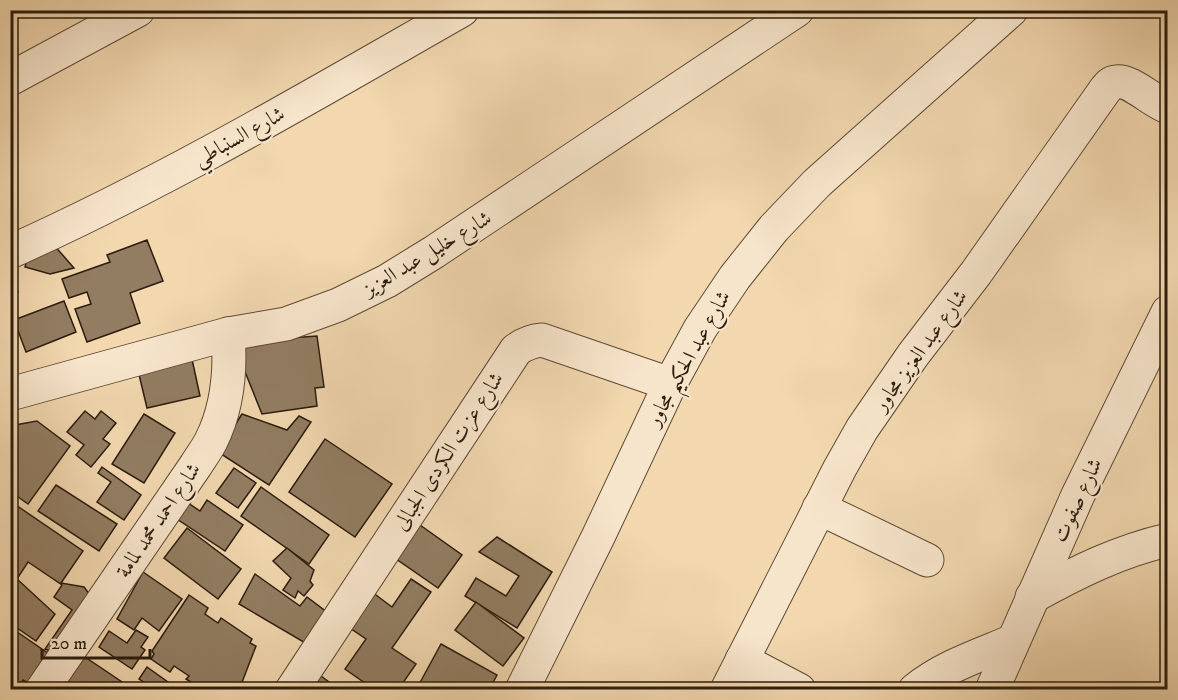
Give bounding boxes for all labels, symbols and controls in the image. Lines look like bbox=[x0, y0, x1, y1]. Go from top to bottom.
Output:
street label: شارع السنباطي bbox=[189, 101, 293, 178]
street label: شارع خليل عبد العزيز bbox=[357, 205, 499, 307]
street label: شارع عبد العزيز مجاور bbox=[867, 285, 977, 420]
street label: شارع عبد الحكيم مجاور bbox=[640, 286, 743, 436]
street label: شارع عزت الكردى الجبالى bbox=[388, 367, 513, 538]
street label: شارع صفوت bbox=[1047, 454, 1112, 549]
street label: شارع احمد محمد لمامة bbox=[111, 458, 210, 585]
scale bar bbox=[42, 622, 150, 660]
text: 20 m bbox=[51, 633, 87, 655]

